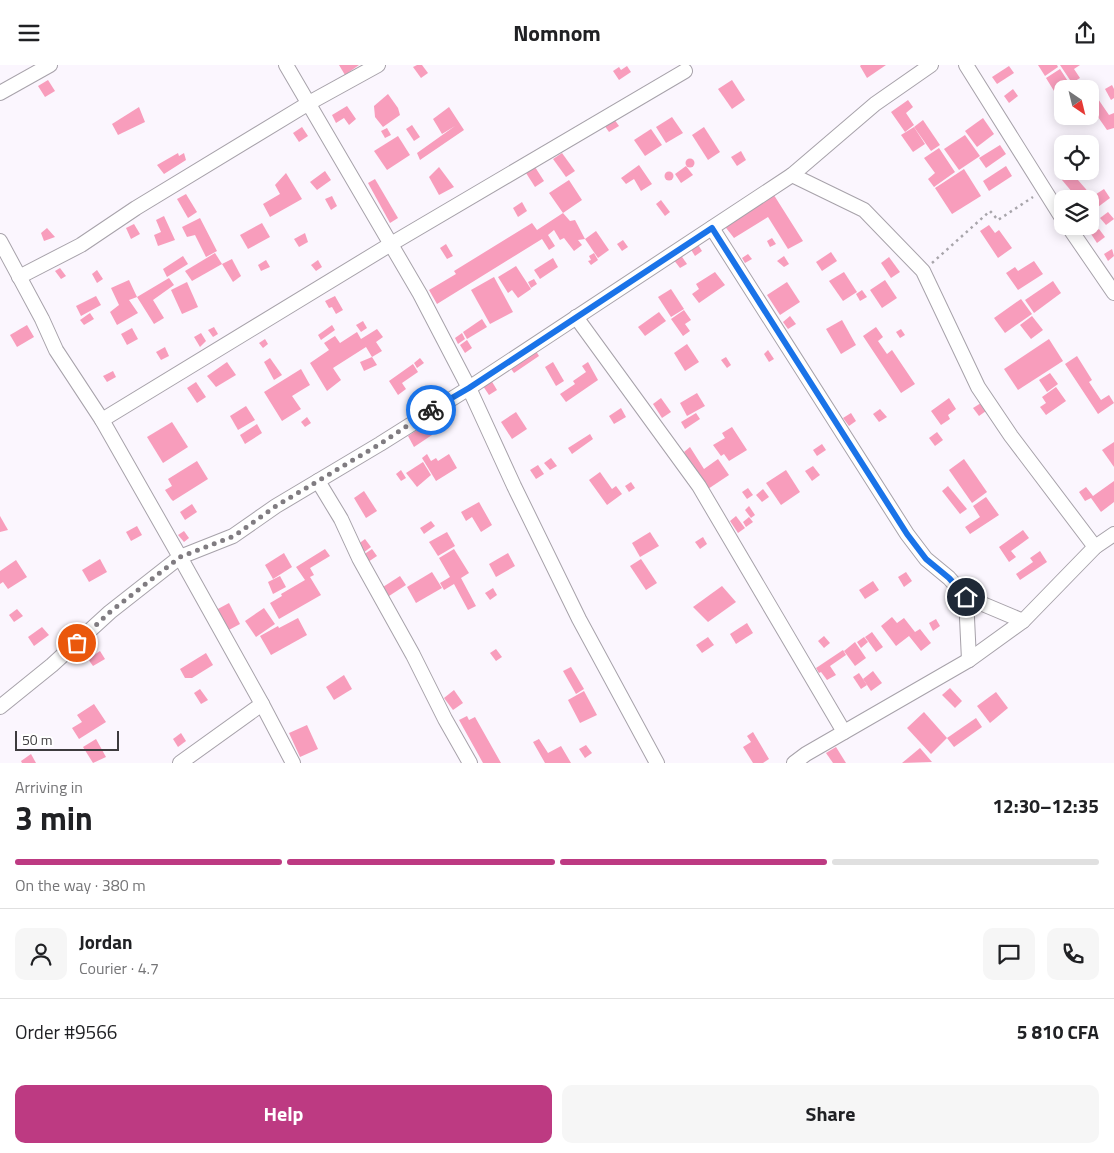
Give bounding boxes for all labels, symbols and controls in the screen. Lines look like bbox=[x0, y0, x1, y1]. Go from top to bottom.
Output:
text: Nomnom bbox=[513, 16, 601, 50]
icon: menu bbox=[15, 19, 43, 47]
icon: share bbox=[1071, 19, 1099, 47]
north arrow bbox=[1054, 80, 1099, 125]
map controls bbox=[1054, 80, 1099, 235]
button: locate bbox=[1054, 135, 1099, 180]
button: layers bbox=[1054, 190, 1099, 235]
courier bbox=[406, 385, 456, 435]
icon: bike bbox=[417, 396, 445, 424]
pin bbox=[945, 576, 987, 618]
icon: home bbox=[952, 583, 980, 611]
pin bbox=[56, 622, 98, 664]
icon: bag bbox=[63, 629, 91, 657]
scale bar bbox=[15, 728, 119, 751]
text: 50 m bbox=[22, 729, 52, 750]
text: Arriving in bbox=[15, 775, 83, 799]
text: 12:30–12:35 bbox=[992, 791, 1099, 820]
text: 3 min bbox=[15, 794, 93, 842]
text: On the way · 380 m bbox=[15, 873, 146, 897]
text: Jordan bbox=[79, 927, 132, 956]
button: person bbox=[15, 928, 67, 980]
button: chat bbox=[983, 928, 1035, 980]
button: phone bbox=[1047, 928, 1099, 980]
text: Courier · 4.7 bbox=[79, 956, 159, 980]
text: Order #9566 bbox=[15, 1017, 117, 1046]
text: 5 810 CFA bbox=[1017, 1017, 1099, 1046]
button: Help bbox=[15, 1085, 552, 1143]
button: Share bbox=[562, 1085, 1099, 1143]

